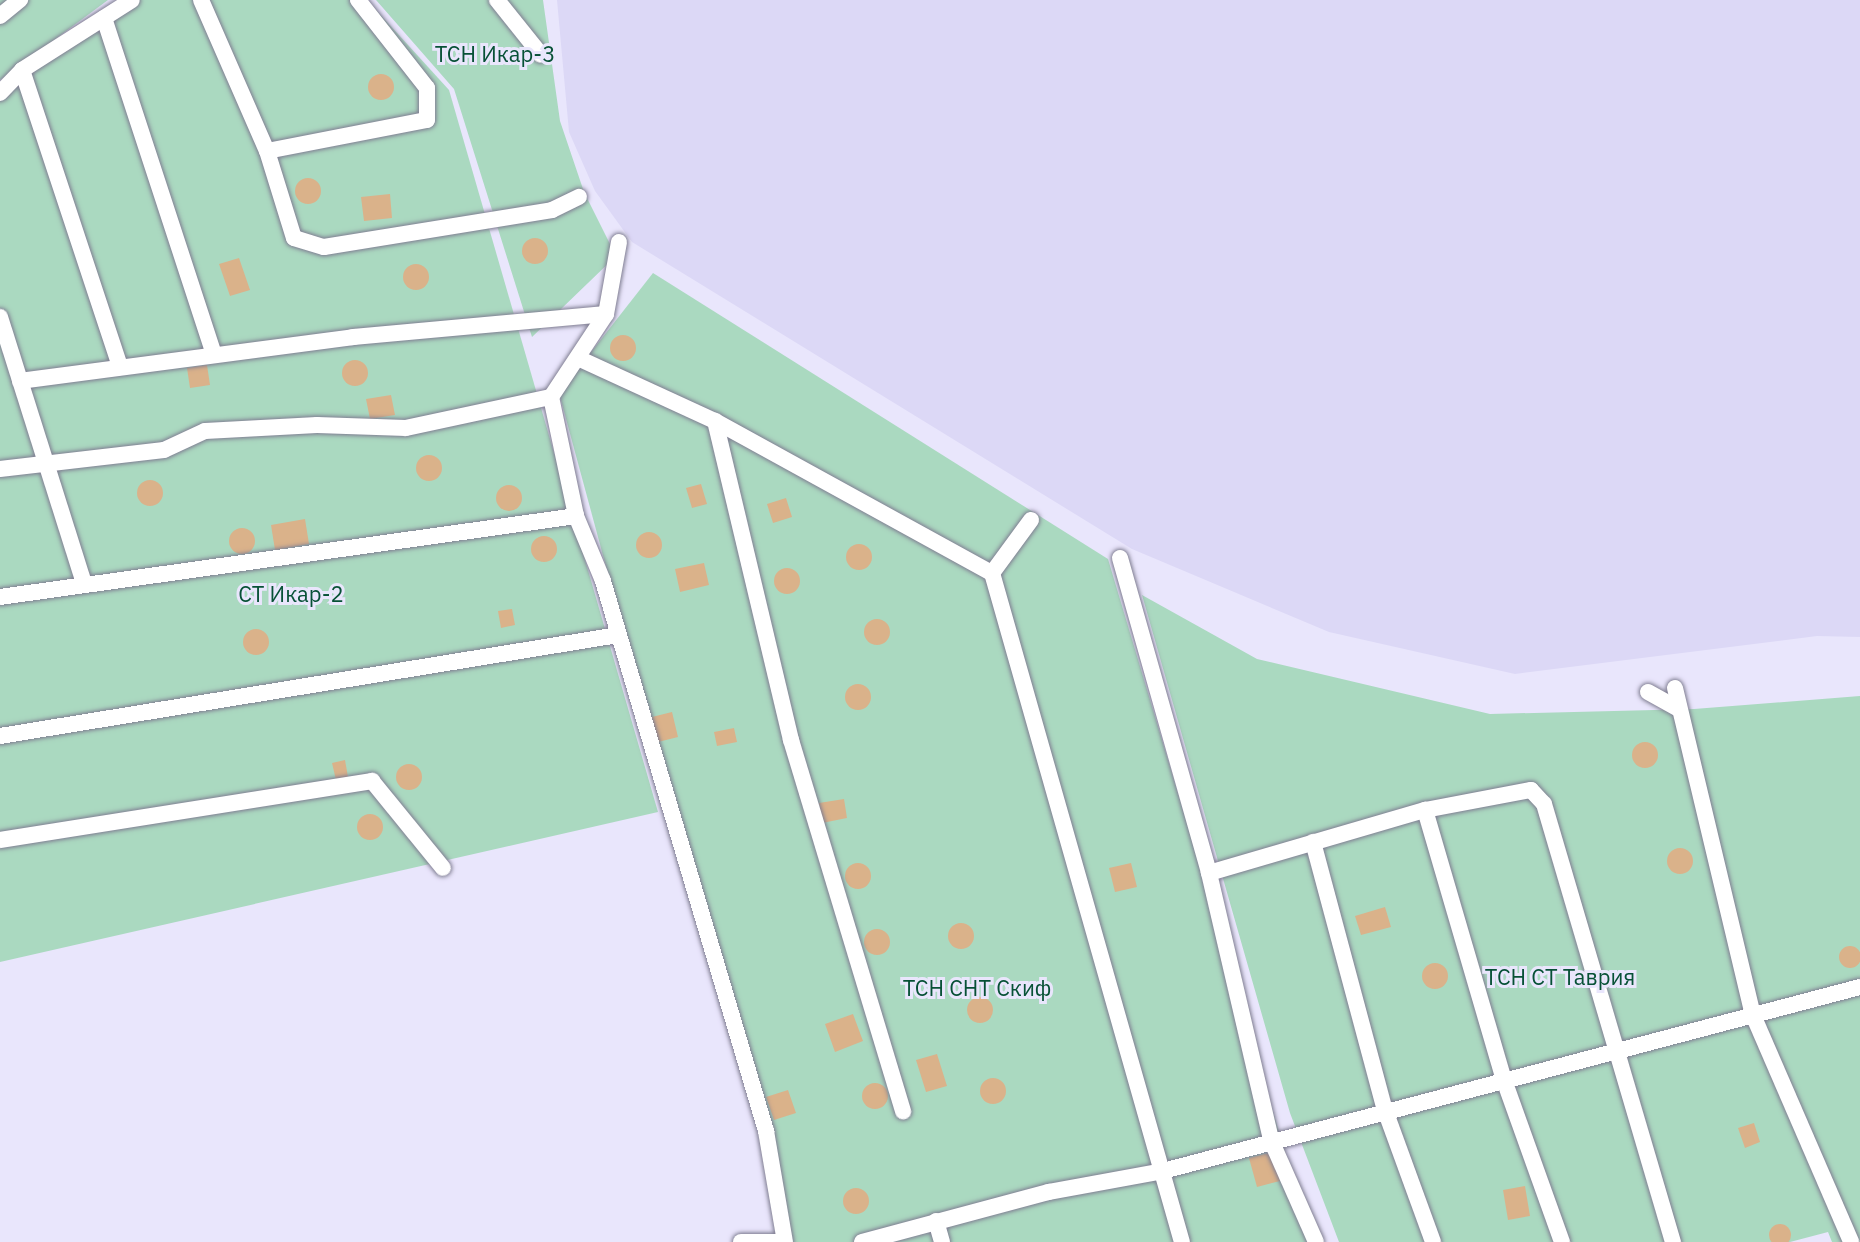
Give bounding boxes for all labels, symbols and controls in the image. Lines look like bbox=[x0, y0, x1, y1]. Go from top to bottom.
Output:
park label: ТСН Икар-3 bbox=[435, 41, 555, 67]
park label: СТ Икар-2 bbox=[238, 581, 344, 607]
park label: ТСН СТ Таврия bbox=[1485, 964, 1635, 990]
park label: ТСН СНТ Скиф bbox=[903, 975, 1051, 1001]

